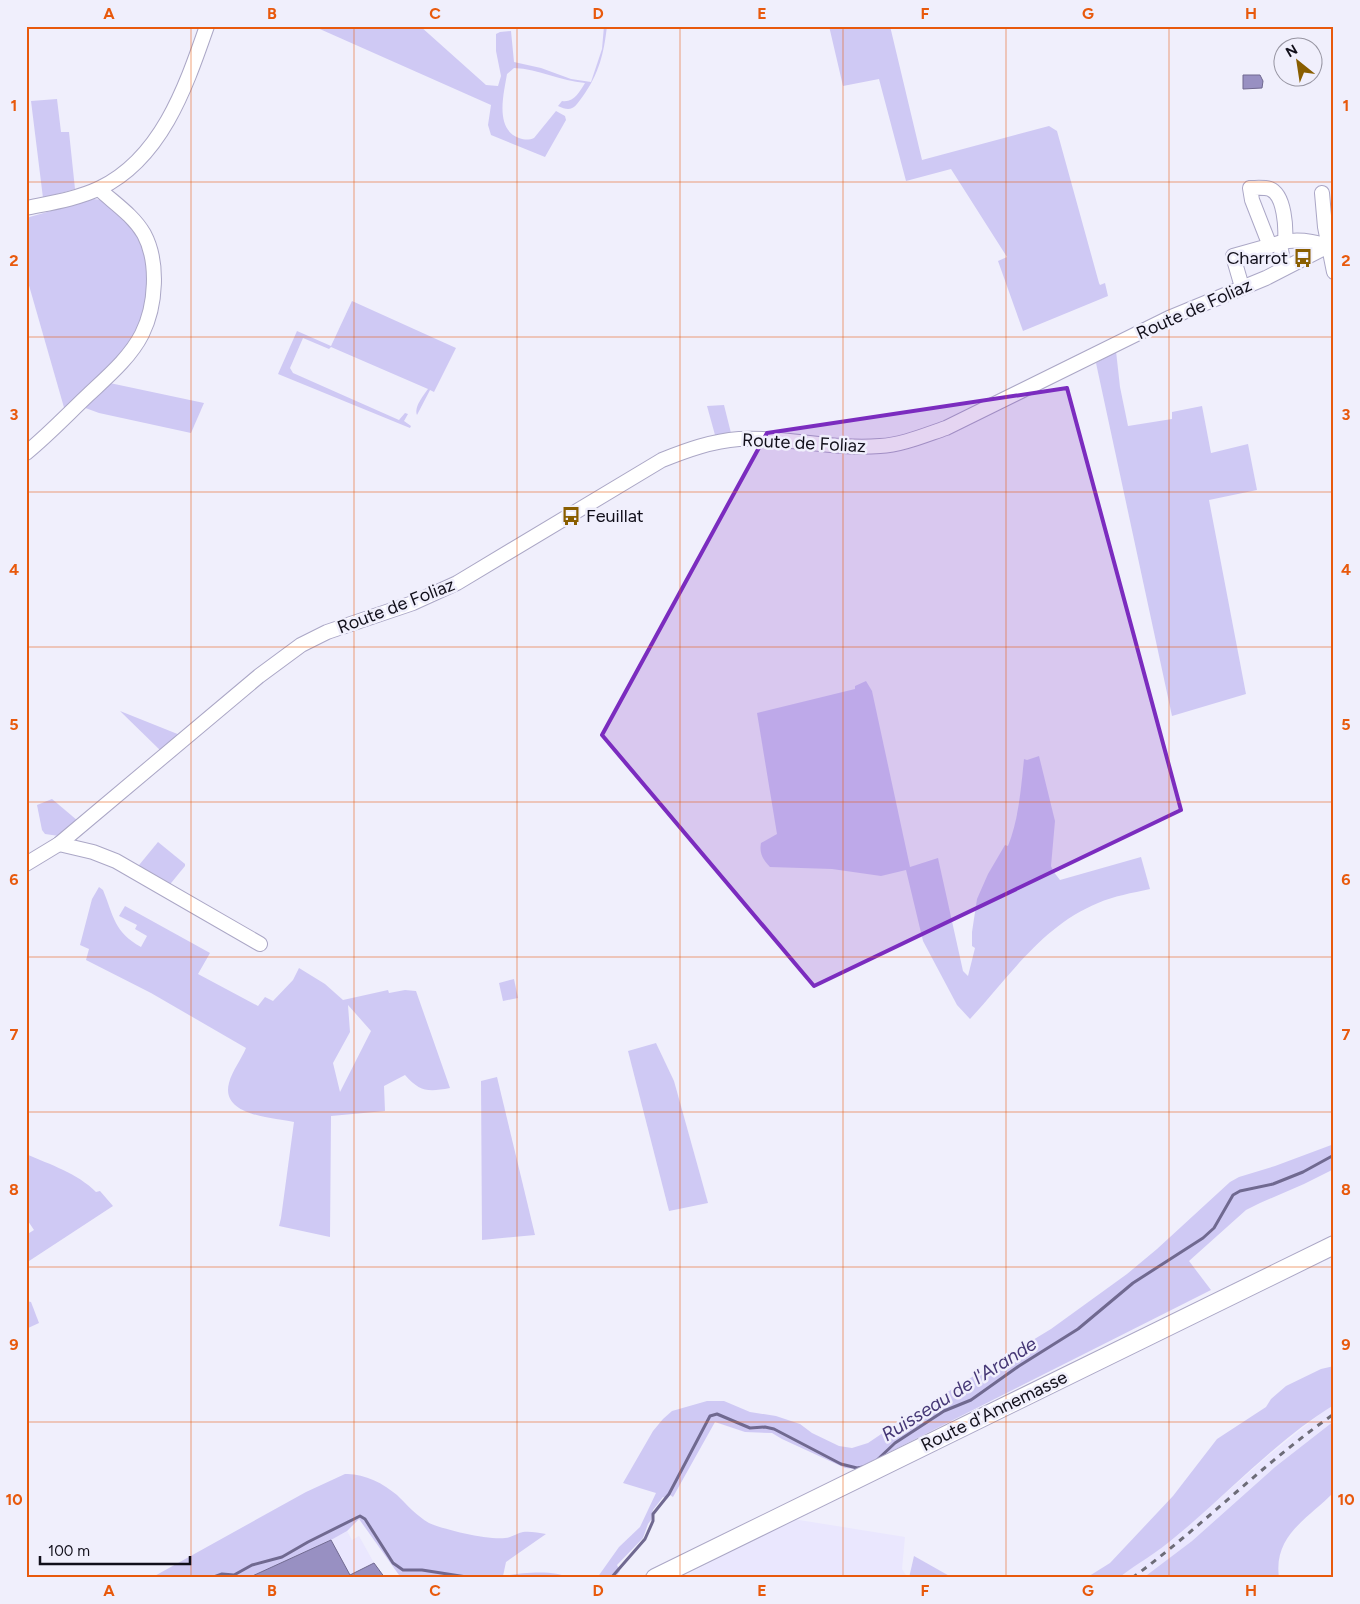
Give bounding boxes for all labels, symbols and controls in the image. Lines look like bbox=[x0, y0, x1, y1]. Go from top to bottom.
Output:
text: A bbox=[103, 4, 115, 23]
text: B bbox=[267, 4, 277, 23]
text: C bbox=[429, 4, 441, 23]
text: D bbox=[592, 4, 604, 23]
text: E bbox=[757, 4, 767, 23]
text: F bbox=[921, 4, 930, 23]
text: G bbox=[1082, 4, 1094, 23]
text: H bbox=[1245, 4, 1257, 23]
north arrow bbox=[1272, 38, 1322, 88]
text: N bbox=[1283, 41, 1301, 61]
text: 1 bbox=[11, 96, 17, 115]
text: 1 bbox=[1343, 96, 1349, 115]
place label: Charrot bbox=[1226, 247, 1288, 269]
bus stop icon: Charrot bbox=[1292, 247, 1314, 269]
text: 2 bbox=[9, 251, 19, 270]
text: 2 bbox=[1341, 251, 1351, 270]
street label: Route de Foliaz bbox=[1133, 274, 1255, 344]
text: 3 bbox=[10, 405, 19, 424]
text: 3 bbox=[1342, 405, 1351, 424]
street label: Route de Foliaz bbox=[742, 429, 867, 457]
bus stop icon: Feuillat bbox=[560, 505, 582, 527]
place label: Feuillat bbox=[586, 505, 644, 527]
text: 4 bbox=[9, 560, 19, 579]
text: 4 bbox=[1341, 560, 1351, 579]
street label: Route de Foliaz bbox=[334, 573, 458, 638]
text: 5 bbox=[9, 715, 19, 734]
text: 5 bbox=[1341, 715, 1351, 734]
text: 6 bbox=[9, 870, 19, 889]
text: 6 bbox=[1341, 870, 1351, 889]
text: 7 bbox=[10, 1025, 19, 1044]
text: 7 bbox=[1342, 1025, 1351, 1044]
text: 8 bbox=[9, 1180, 19, 1199]
text: 8 bbox=[1341, 1180, 1351, 1199]
water label: Ruisseau de l'Arande bbox=[877, 1332, 1041, 1446]
text: 9 bbox=[9, 1335, 19, 1354]
text: 9 bbox=[1341, 1335, 1351, 1354]
street label: Route d'Annemasse bbox=[917, 1366, 1071, 1456]
text: 10 bbox=[5, 1490, 23, 1509]
text: 10 bbox=[1337, 1490, 1355, 1509]
scale bar bbox=[40, 1534, 190, 1566]
text: 100 m bbox=[48, 1542, 90, 1560]
text: A bbox=[103, 1581, 115, 1600]
text: B bbox=[267, 1581, 277, 1600]
text: C bbox=[429, 1581, 441, 1600]
text: D bbox=[592, 1581, 604, 1600]
text: E bbox=[757, 1581, 767, 1600]
text: F bbox=[921, 1581, 930, 1600]
text: G bbox=[1082, 1581, 1094, 1600]
text: H bbox=[1245, 1581, 1257, 1600]

